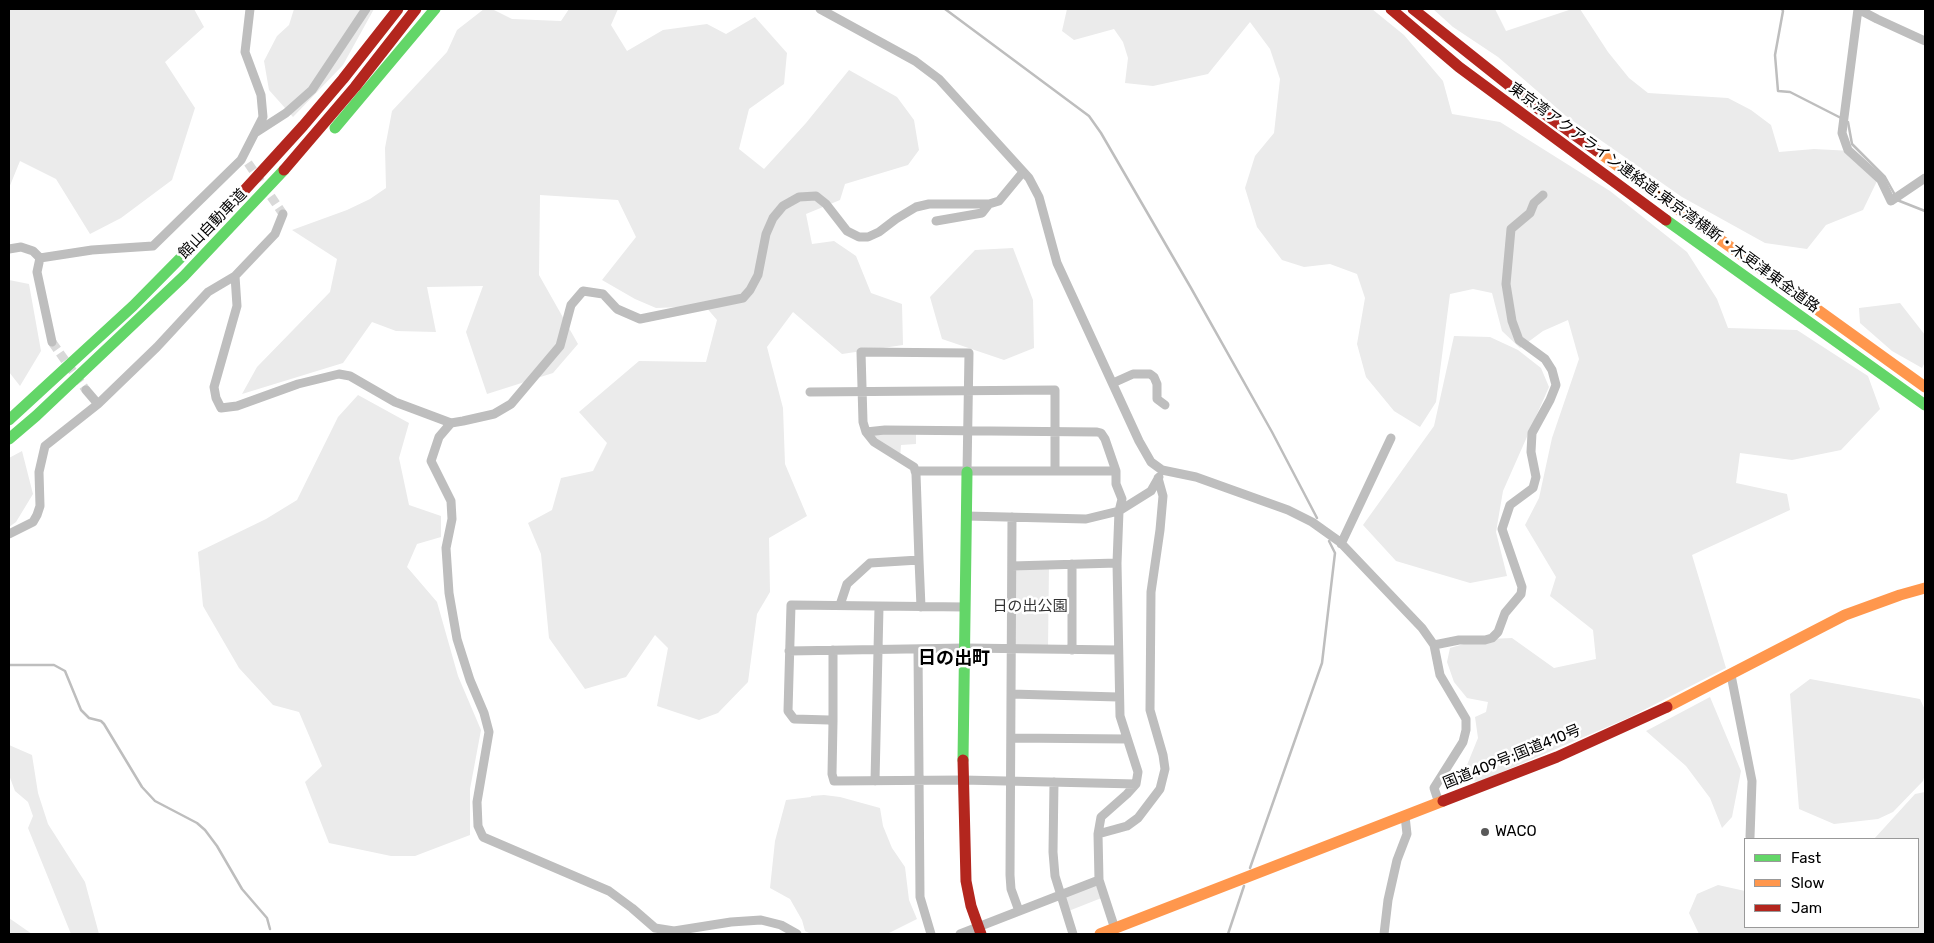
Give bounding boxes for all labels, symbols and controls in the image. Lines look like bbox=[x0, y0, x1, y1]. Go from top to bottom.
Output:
street label: 東京湾アクアライン連絡道;東京湾横断・木更津東金道路 bbox=[1505, 79, 1823, 317]
street label: 館山自動車道 bbox=[175, 185, 251, 263]
park label: 日の出公園 bbox=[993, 598, 1067, 616]
district label: 日の出町 bbox=[918, 648, 990, 670]
street label: 国道409号;国道410号 bbox=[1441, 721, 1583, 793]
place label: WACO bbox=[1495, 823, 1537, 841]
marker: WACO bbox=[1479, 826, 1491, 838]
legend bbox=[1744, 838, 1919, 928]
text: Fast bbox=[1791, 849, 1821, 867]
text: Slow bbox=[1791, 874, 1824, 892]
text: Jam bbox=[1791, 899, 1822, 917]

